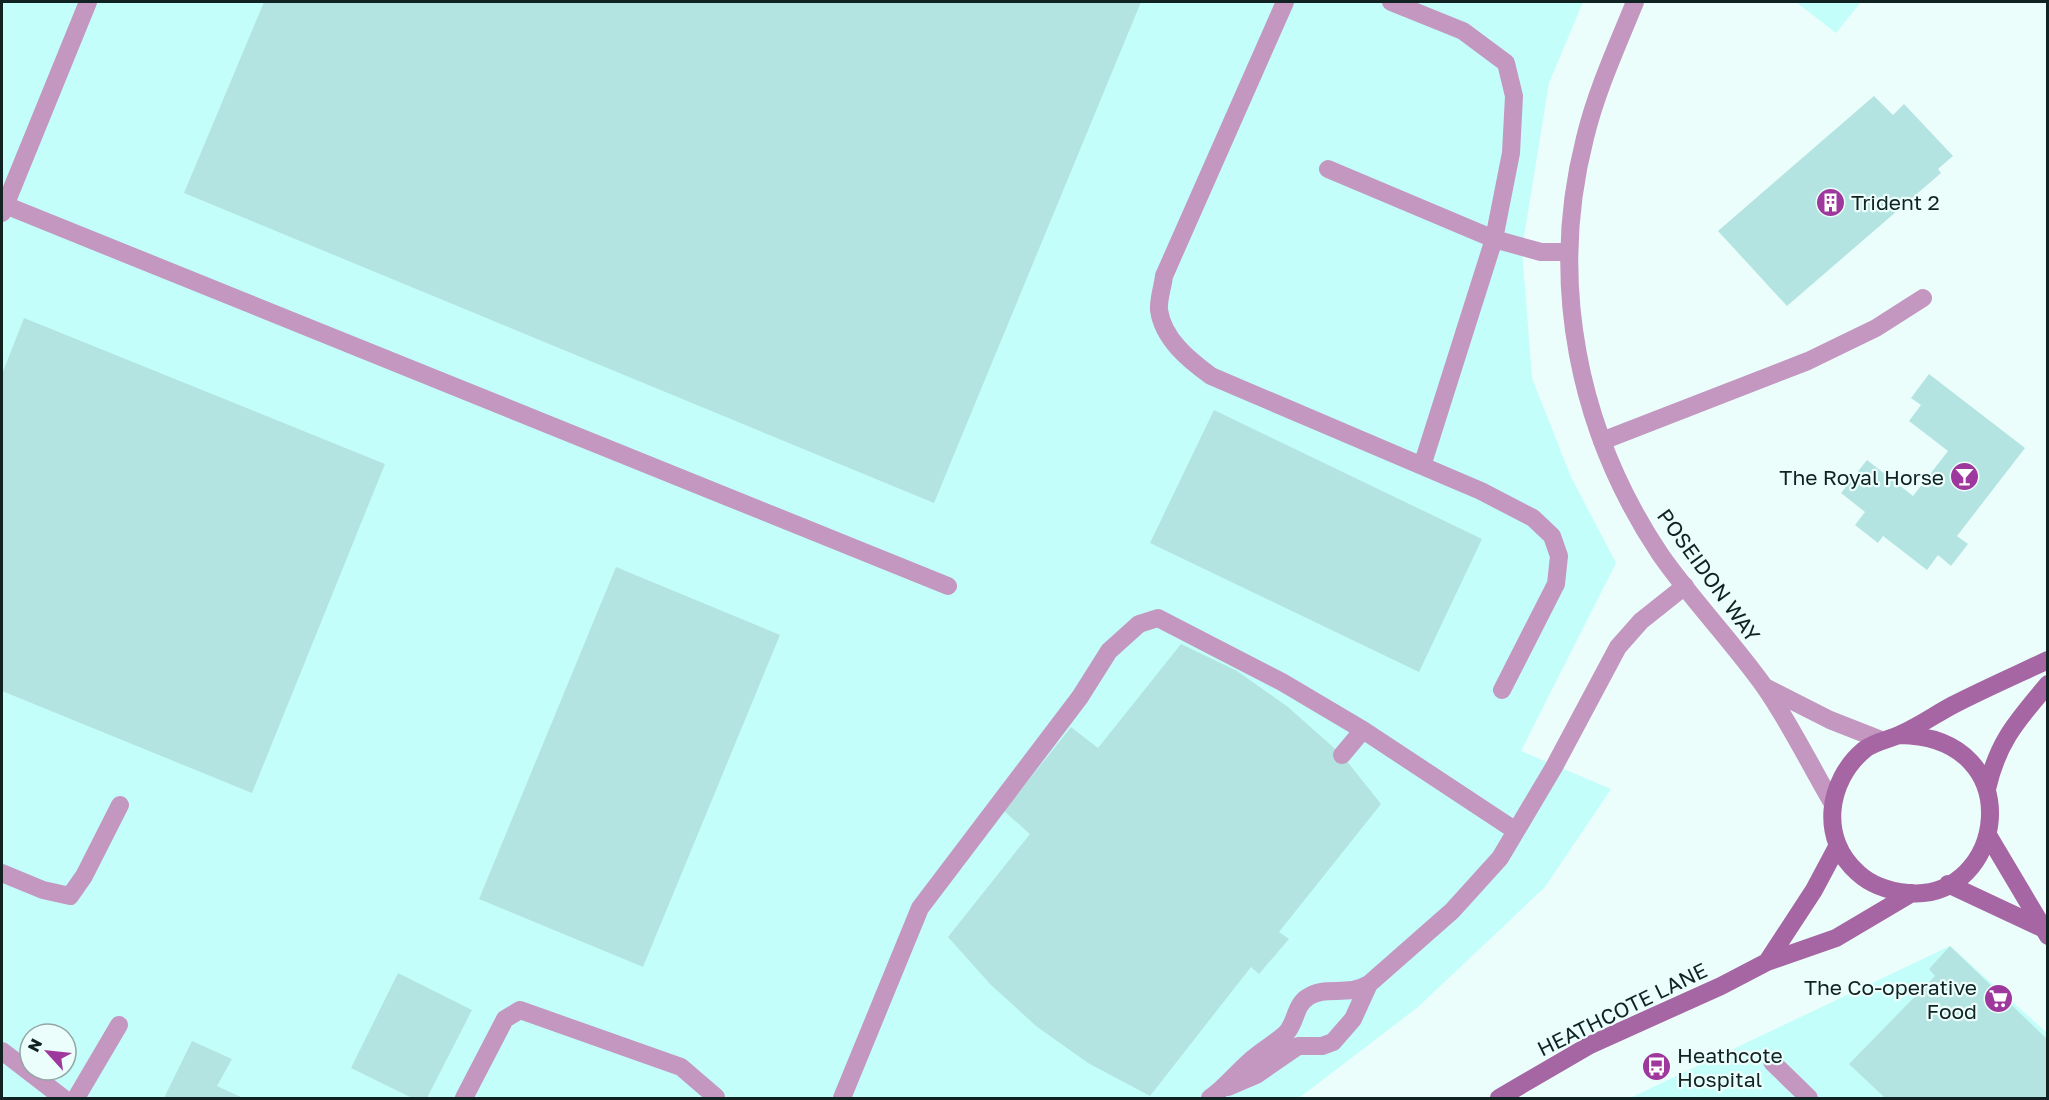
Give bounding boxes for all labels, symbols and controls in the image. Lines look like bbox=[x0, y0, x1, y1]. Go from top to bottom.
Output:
building icon: Trident 2 bbox=[1814, 186, 1846, 218]
place label: Trident 2 bbox=[1851, 189, 1940, 215]
bar icon: The Royal Horse bbox=[1949, 461, 1981, 493]
place label: The Royal Horse bbox=[1779, 464, 1944, 490]
street label: POSEIDON WAY bbox=[1652, 503, 1766, 647]
street label: HEATHCOTE LANE bbox=[1533, 957, 1711, 1061]
place label: The Co-operative Food bbox=[1804, 974, 1977, 1024]
supermarket icon: The Co-operative Food bbox=[1982, 983, 2014, 1015]
north arrow bbox=[18, 1022, 78, 1082]
text: N bbox=[23, 1035, 46, 1055]
place label: Heathcote Hospital bbox=[1677, 1042, 1783, 1092]
bus stop icon: Heathcote Hospital bbox=[1640, 1051, 1672, 1083]

